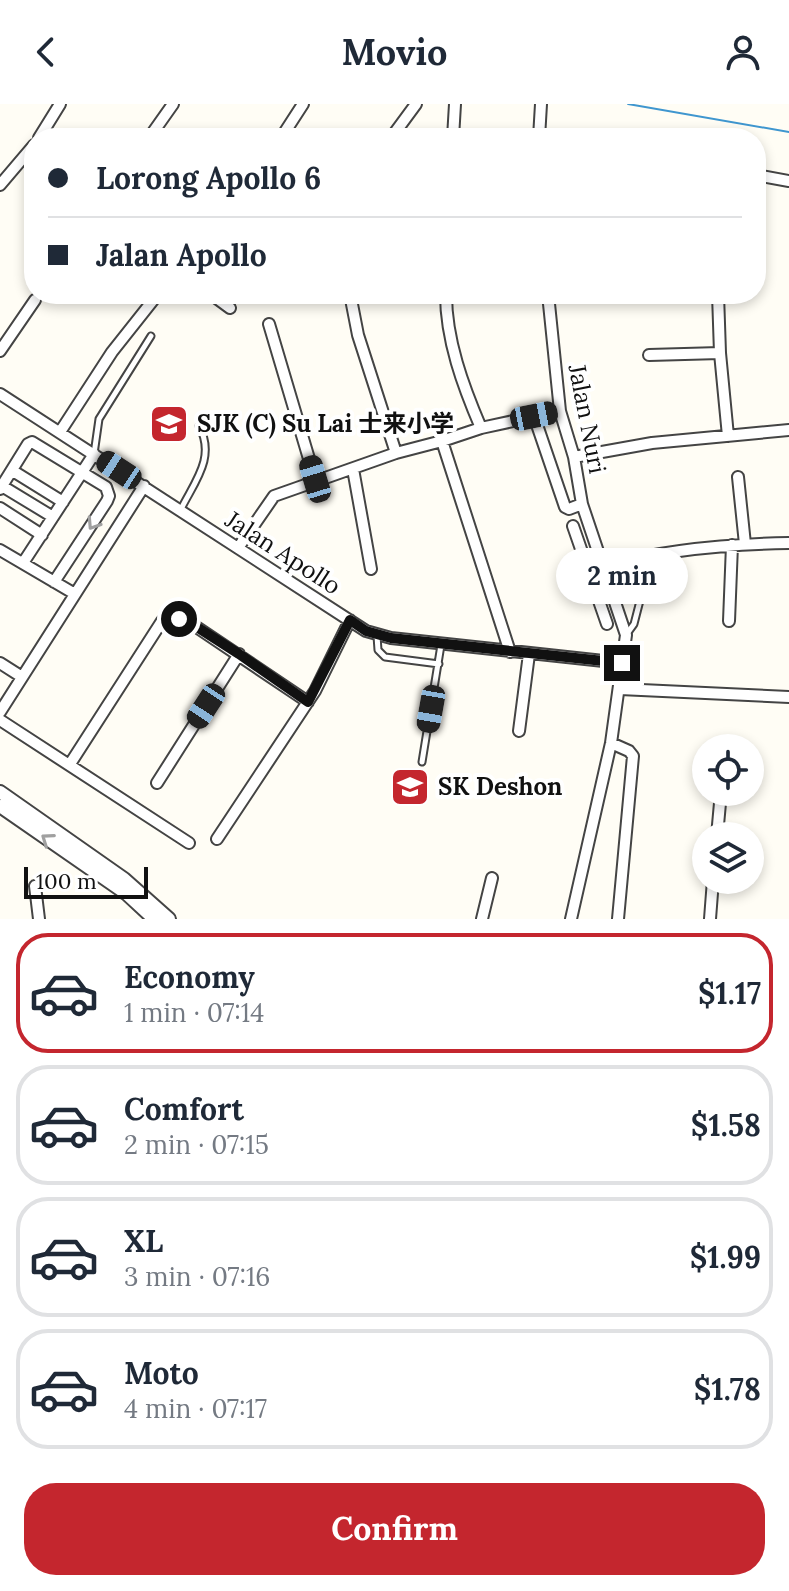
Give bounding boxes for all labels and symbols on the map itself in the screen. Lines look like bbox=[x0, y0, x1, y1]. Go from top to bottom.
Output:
street label: Jalan Nuri bbox=[562, 361, 613, 476]
car bbox=[508, 400, 560, 432]
school or university icon: SJK (C) Su Lai 士来小学 bbox=[148, 403, 190, 445]
place label: SJK (C) Su Lai 士来小学 bbox=[197, 408, 455, 439]
car bbox=[92, 447, 146, 493]
car bbox=[297, 453, 333, 505]
street label: Jalan Apollo bbox=[219, 503, 347, 601]
one-way arrow bbox=[87, 515, 102, 529]
callout: 2 min bbox=[556, 547, 688, 603]
route start bbox=[161, 601, 197, 637]
route end bbox=[604, 645, 640, 681]
car bbox=[183, 679, 229, 733]
car bbox=[415, 683, 447, 735]
school or university icon: SK Deshon bbox=[389, 766, 431, 808]
place label: SK Deshon bbox=[438, 771, 562, 802]
one-way arrow bbox=[41, 834, 55, 849]
scale bar bbox=[24, 863, 148, 899]

